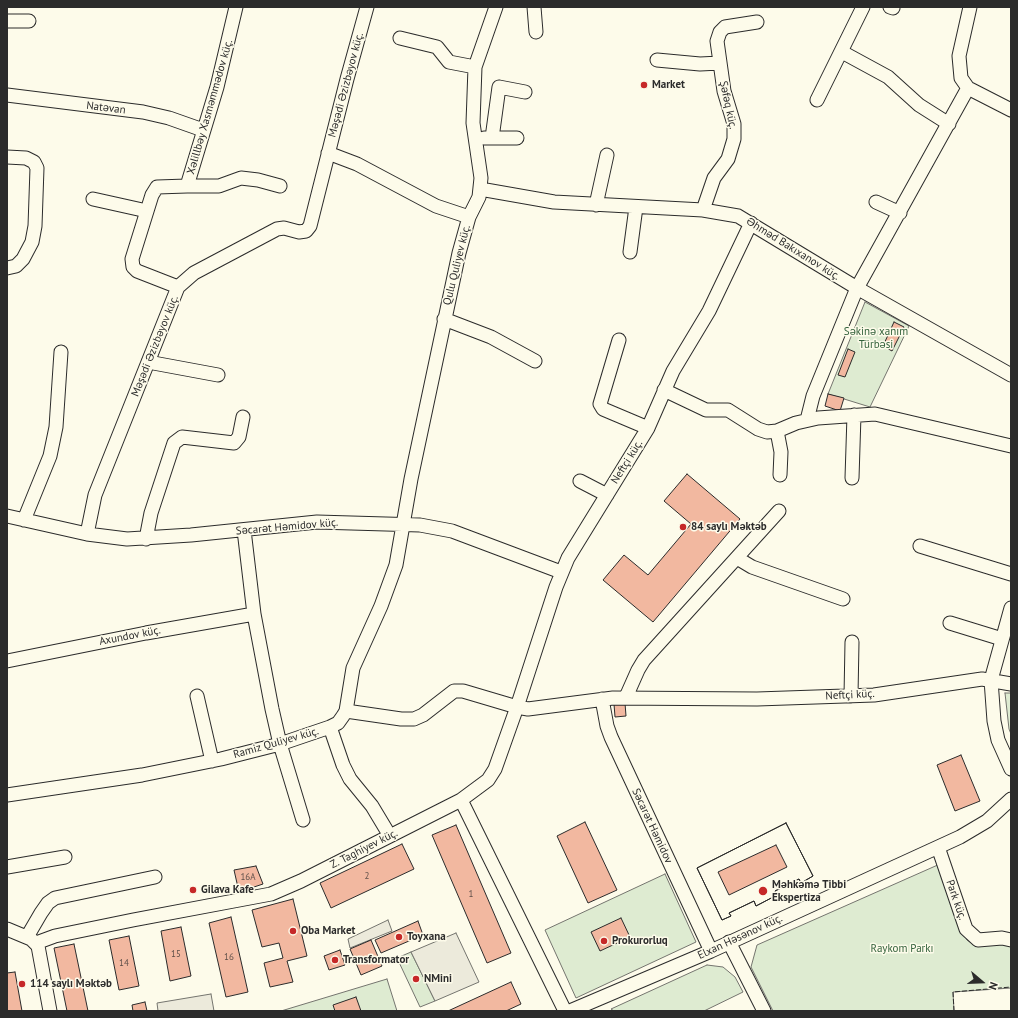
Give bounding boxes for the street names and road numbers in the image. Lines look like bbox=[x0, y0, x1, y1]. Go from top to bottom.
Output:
street label: Məşədi Əzizbəyov küç. bbox=[326, 31, 366, 139]
street label: Xəlillbəy Xasməmmədov küç. bbox=[184, 38, 236, 176]
street label: Şəfəq küç. bbox=[716, 80, 740, 130]
street label: Natəvan bbox=[86, 99, 126, 117]
street label: Əhməd Bakıxanov küç. bbox=[744, 215, 842, 283]
street label: Qulu Quliyev küç. bbox=[441, 224, 473, 306]
street label: Məşədi Əzizbəyov küç. bbox=[129, 293, 181, 399]
street label: Neftçi küç. bbox=[608, 438, 646, 486]
street label: Səcarət Həmidov küç. bbox=[235, 516, 339, 538]
street label: Axundov küç. bbox=[98, 624, 162, 648]
street label: Neftçi küç. bbox=[825, 687, 875, 703]
street label: Ramiz Quliyev küç. bbox=[232, 724, 320, 762]
street label: Səcarət Həmidov bbox=[629, 786, 675, 866]
street label: Z. Taghiyev küç. bbox=[328, 826, 400, 872]
street label: Park küç. bbox=[943, 878, 969, 922]
street label: Elxan Həsənov küç. bbox=[696, 912, 784, 962]

